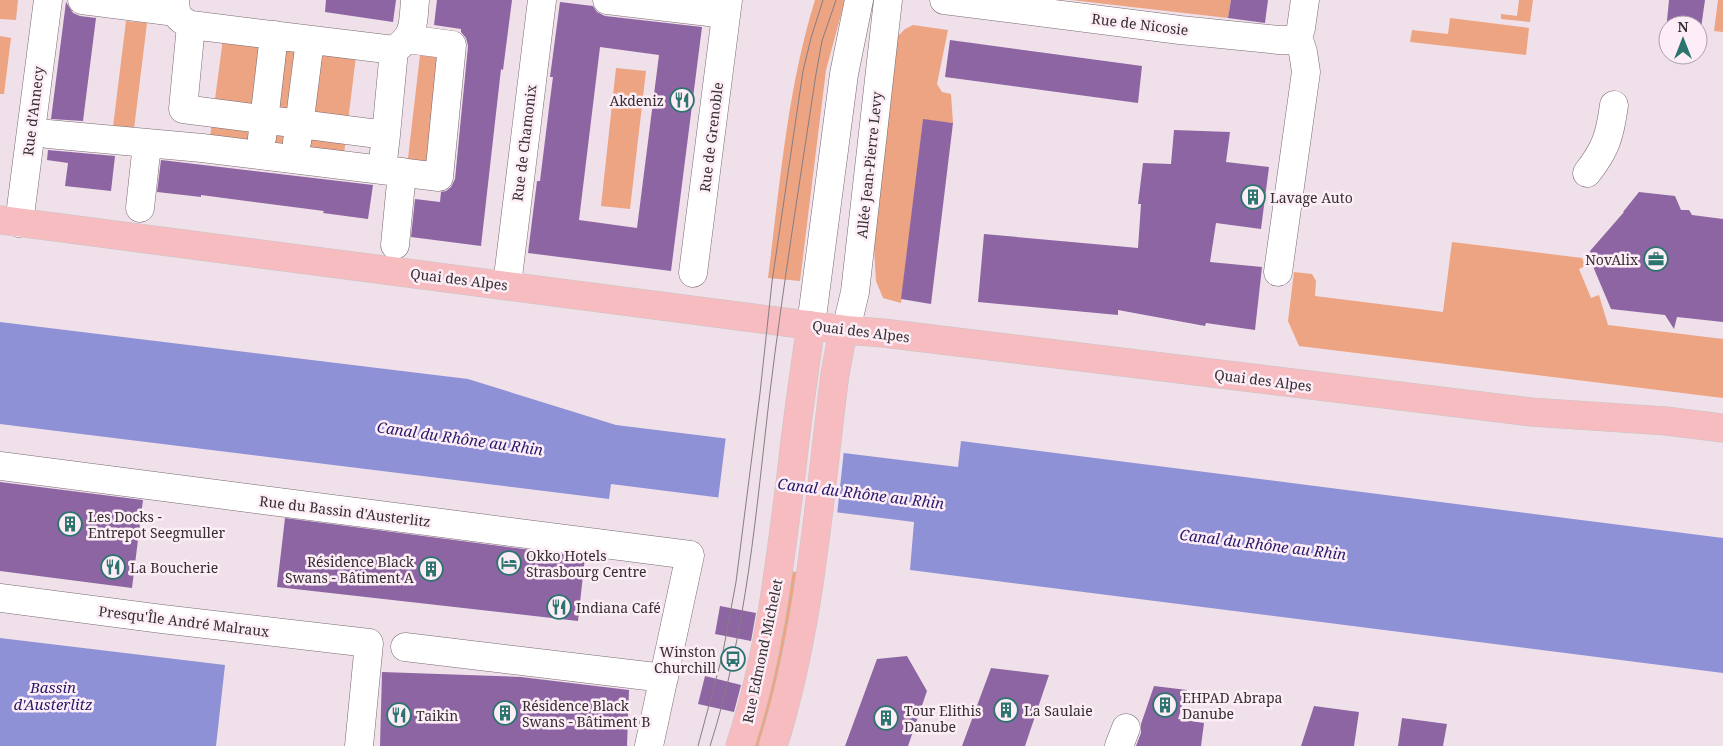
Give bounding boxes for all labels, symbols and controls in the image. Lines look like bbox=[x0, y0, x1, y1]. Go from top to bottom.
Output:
street label: Rue de Nicosie bbox=[1091, 9, 1189, 39]
north arrow bbox=[1658, 15, 1708, 65]
text: N bbox=[1677, 17, 1689, 36]
street label: Rue d'Annecy bbox=[18, 65, 48, 157]
street label: Rue de Grenoble bbox=[695, 81, 727, 193]
street label: Rue de Chamonix bbox=[507, 83, 541, 202]
restaurant icon: Akdeniz bbox=[669, 87, 695, 113]
street label: Allée Jean-Pierre Levy bbox=[852, 90, 886, 240]
place label: Akdeniz bbox=[609, 91, 664, 110]
building icon: Lavage Auto bbox=[1240, 184, 1266, 210]
place label: Lavage Auto bbox=[1270, 188, 1353, 207]
office icon: NovAlix bbox=[1643, 246, 1669, 272]
place label: NovAlix bbox=[1585, 250, 1639, 269]
street label: Quai des Alpes bbox=[409, 264, 509, 294]
street label: Quai des Alpes bbox=[811, 316, 911, 346]
street label: Quai des Alpes bbox=[1213, 365, 1313, 395]
water label: Canal du Rhône au Rhin bbox=[376, 416, 544, 460]
water label: Canal du Rhône au Rhin bbox=[777, 473, 945, 513]
street label: Rue du Bassin d'Austerlitz bbox=[258, 491, 432, 531]
place label: Les Docks - Entrepot Seegmuller bbox=[88, 507, 225, 542]
building icon: Les Docks - Entrepot Seegmuller bbox=[57, 511, 83, 537]
water label: Canal du Rhône au Rhin bbox=[1179, 524, 1347, 564]
place label: Okko Hotels Strasbourg Centre bbox=[526, 546, 647, 581]
hotel icon: Okko Hotels Strasbourg Centre bbox=[496, 550, 522, 576]
place label: Résidence Black Swans - Bâtiment A bbox=[285, 552, 415, 587]
restaurant icon: La Boucherie bbox=[100, 554, 126, 580]
building icon: Résidence Black Swans - Bâtiment A bbox=[418, 556, 444, 582]
place label: La Boucherie bbox=[130, 558, 218, 577]
street label: Rue Edmond Michelet bbox=[737, 577, 787, 725]
restaurant icon: Indiana Café bbox=[546, 594, 572, 620]
place label: Indiana Café bbox=[576, 598, 661, 617]
street label: Presqu'Île André Malraux bbox=[98, 601, 271, 641]
place label: Winston Churchill bbox=[654, 642, 717, 677]
bus stop icon: Winston Churchill bbox=[720, 646, 746, 672]
water label: Bassin d'Austerlitz bbox=[13, 677, 93, 714]
place label: EHPAD Abrapa Danube bbox=[1182, 688, 1283, 723]
building icon: EHPAD Abrapa Danube bbox=[1152, 692, 1178, 718]
place label: Résidence Black Swans - Bâtiment B bbox=[522, 696, 650, 731]
building icon: La Saulaie bbox=[993, 697, 1019, 723]
building icon: Résidence Black Swans - Bâtiment B bbox=[492, 700, 518, 726]
place label: Tour Elithis Danube bbox=[904, 701, 981, 736]
place label: La Saulaie bbox=[1024, 701, 1093, 720]
restaurant icon: Taikin bbox=[386, 702, 412, 728]
building icon: Tour Elithis Danube bbox=[873, 705, 899, 731]
place label: Taikin bbox=[416, 706, 458, 725]

